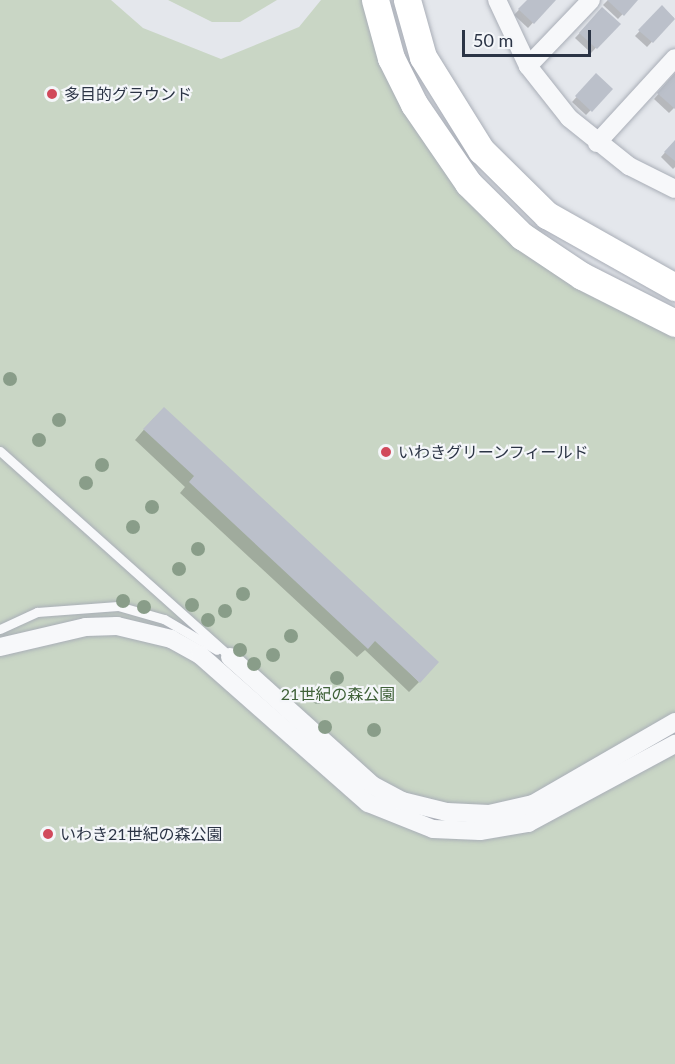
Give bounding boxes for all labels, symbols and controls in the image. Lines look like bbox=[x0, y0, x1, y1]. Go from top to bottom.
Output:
scale bar bbox=[465, 18, 594, 56]
text: 50 m bbox=[473, 29, 513, 51]
place label: 多目的グラウンド bbox=[64, 84, 192, 104]
marker: 多目的グラウンド bbox=[45, 87, 59, 101]
place label: いわきグリーンフィールド bbox=[398, 442, 590, 462]
marker: いわきグリーンフィールド bbox=[379, 445, 393, 459]
park label: 21世紀の森公園 bbox=[281, 684, 395, 704]
place label: いわき21世紀の森公園 bbox=[60, 824, 223, 844]
marker: いわき21世紀の森公園 bbox=[41, 827, 55, 841]

